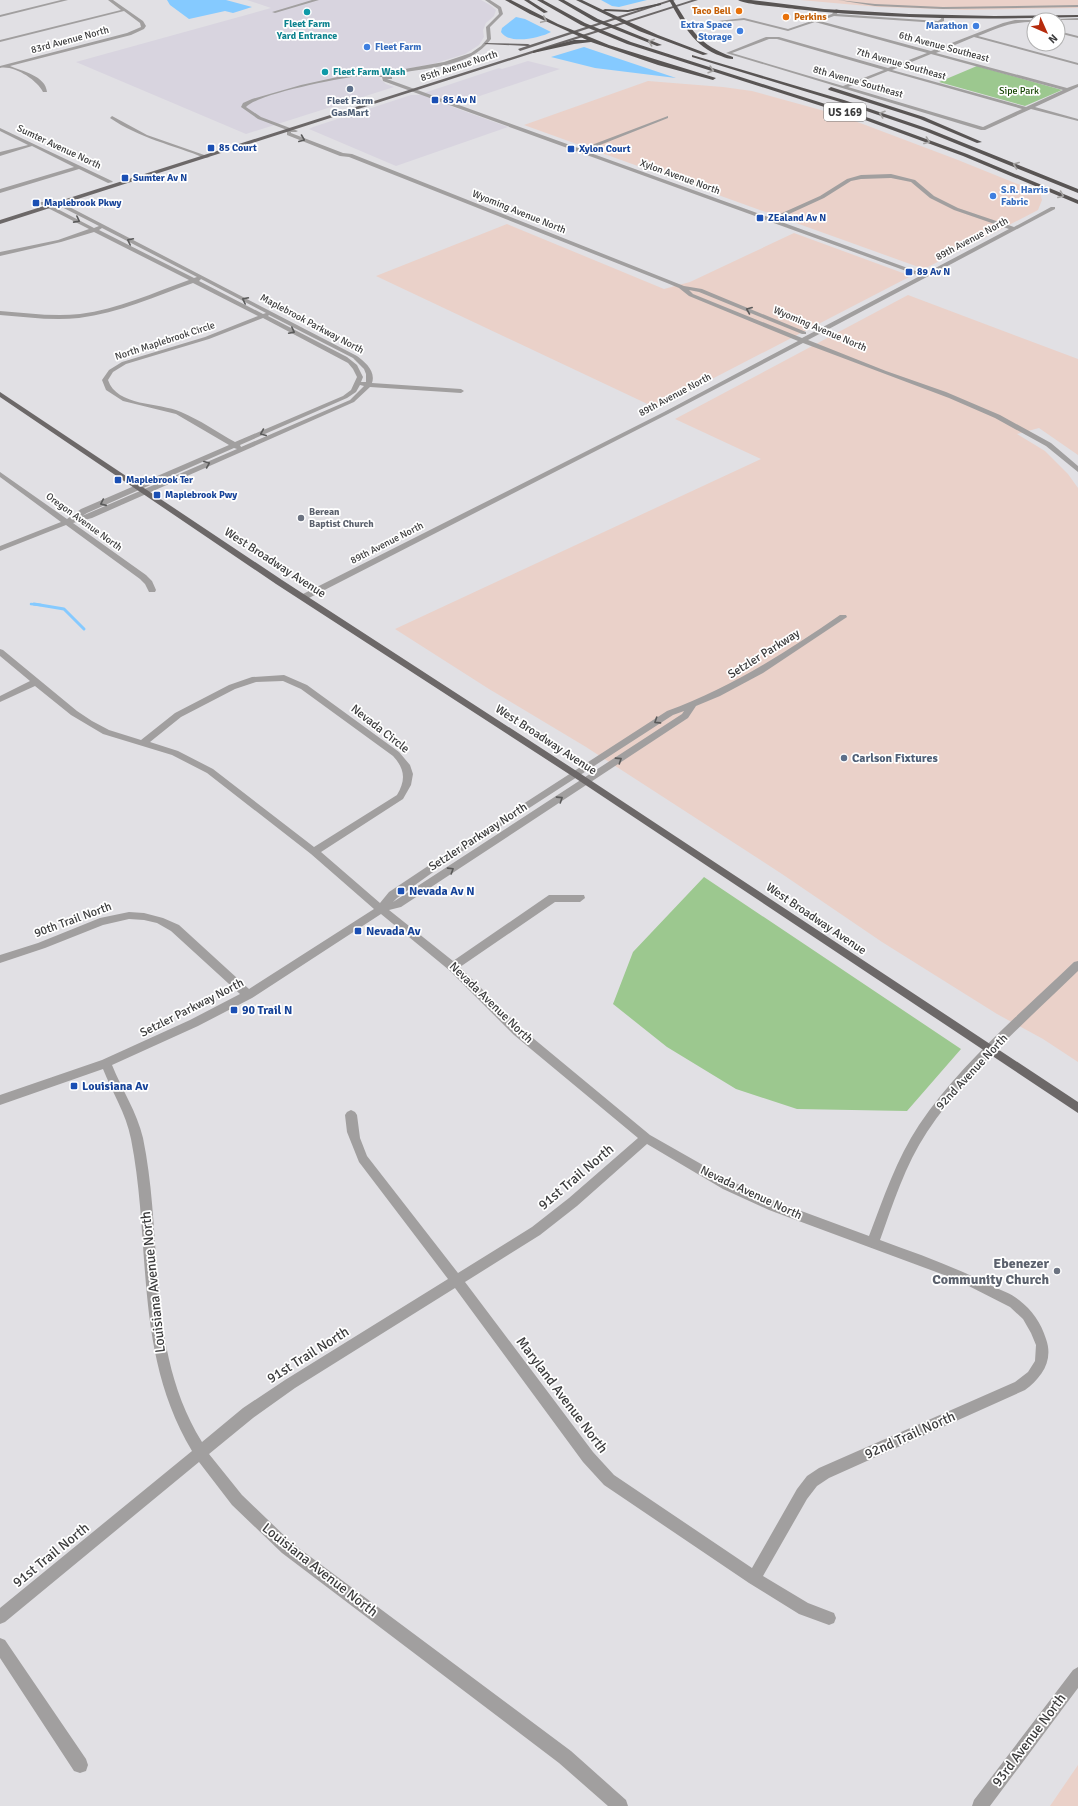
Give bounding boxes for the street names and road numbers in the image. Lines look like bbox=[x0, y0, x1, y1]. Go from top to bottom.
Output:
street label: 83rd Avenue North bbox=[30, 24, 110, 56]
street label: 6th Avenue Southeast bbox=[897, 29, 991, 65]
street label: 7th Avenue Southeast bbox=[855, 45, 948, 83]
street label: 85th Avenue North bbox=[419, 48, 499, 84]
street label: 8th Avenue Southeast bbox=[812, 63, 905, 101]
road number: US 169 bbox=[824, 103, 866, 121]
street label: Sumter Avenue North bbox=[15, 122, 103, 172]
street label: Xylon Avenue North bbox=[638, 157, 722, 197]
street label: Wyoming Avenue North bbox=[470, 188, 568, 236]
street label: 89th Avenue North bbox=[934, 215, 1010, 263]
street label: Maplebrook Parkway North bbox=[258, 292, 366, 356]
street label: Wyoming Avenue North bbox=[772, 304, 868, 354]
street label: North Maplebrook Circle bbox=[113, 319, 217, 363]
street label: 89th Avenue North bbox=[637, 371, 713, 419]
street label: Oregon Avenue North bbox=[43, 490, 125, 554]
street label: 89th Avenue North bbox=[349, 519, 425, 567]
street label: West Broadway Avenue bbox=[221, 525, 329, 601]
street label: Setzler Parkway bbox=[725, 626, 803, 682]
street label: Nevada Circle bbox=[348, 701, 412, 757]
street label: West Broadway Avenue bbox=[492, 702, 600, 778]
street label: Setzler Parkway North bbox=[426, 800, 530, 874]
street label: West Broadway Avenue bbox=[763, 880, 869, 958]
street label: 90th Trail North bbox=[32, 899, 114, 941]
street label: Nevada Avenue North bbox=[446, 959, 536, 1047]
street label: Setzler Parkway North bbox=[138, 975, 246, 1041]
street label: 92nd Avenue North bbox=[933, 1031, 1011, 1113]
street label: 91st Trail North bbox=[535, 1140, 617, 1214]
street label: Nevada Avenue North bbox=[698, 1163, 804, 1223]
street label: Louisiana Avenue North bbox=[137, 1210, 169, 1354]
street label: 91st Trail North bbox=[264, 1323, 352, 1387]
street label: Maryland Avenue North bbox=[513, 1333, 611, 1457]
street label: 92nd Trail North bbox=[862, 1407, 958, 1463]
street label: 91st Trail North bbox=[9, 1519, 93, 1591]
street label: Louisiana Avenue North bbox=[259, 1520, 381, 1620]
street label: 93rd Avenue North bbox=[988, 1690, 1070, 1790]

